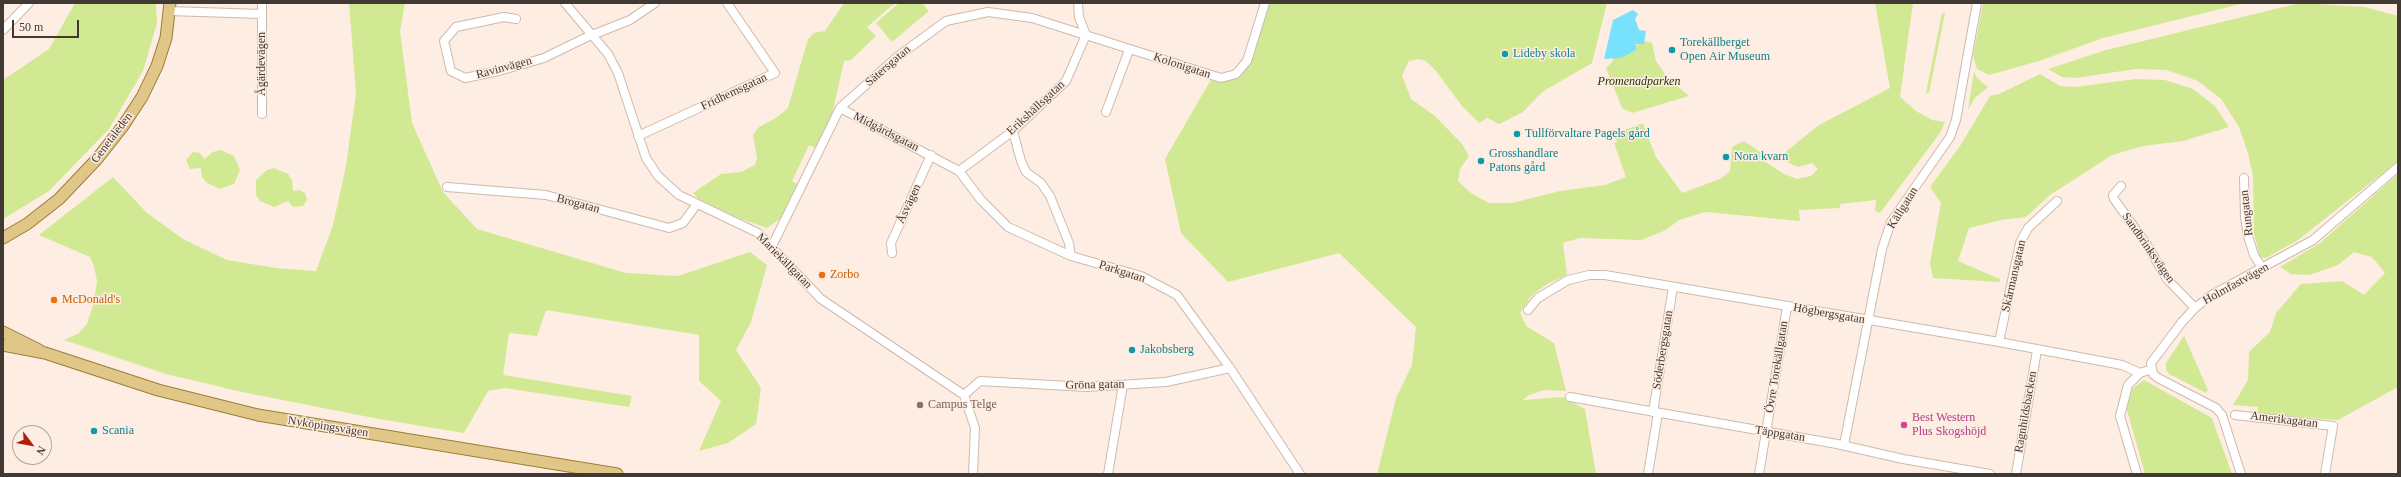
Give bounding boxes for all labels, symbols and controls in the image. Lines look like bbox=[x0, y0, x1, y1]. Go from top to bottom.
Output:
scale bar bbox=[14, 12, 81, 38]
text: 50 m bbox=[19, 20, 43, 34]
street label: Ågärdevägen bbox=[255, 32, 269, 96]
place label: Torekällberget Open Air Museum bbox=[1680, 36, 1770, 64]
street label: Sätersgatan bbox=[862, 42, 914, 90]
marker: Torekällberget Open Air Museum bbox=[1667, 45, 1677, 55]
place label: Lideby skola bbox=[1513, 47, 1575, 61]
marker: Lideby skola bbox=[1500, 49, 1510, 59]
street label: Kolonigatan bbox=[1152, 50, 1212, 82]
street label: Ravinvägen bbox=[474, 54, 534, 82]
street label: Fridhemsgatan bbox=[699, 70, 769, 114]
park label: Promenadparken bbox=[1598, 75, 1680, 89]
street label: Erikshällsgatan bbox=[1004, 78, 1068, 138]
street label: Midgårdsgatan bbox=[851, 109, 921, 155]
street label: Genetaleden bbox=[88, 110, 136, 166]
place label: Tullförvaltare Pagels gård bbox=[1525, 127, 1650, 141]
marker: Tullförvaltare Pagels gård bbox=[1512, 129, 1522, 139]
place label: Grosshandlare Patons gård bbox=[1489, 147, 1558, 175]
place label: Nora kvarn bbox=[1734, 150, 1788, 164]
marker: Nora kvarn bbox=[1721, 152, 1731, 162]
marker: Grosshandlare Patons gård bbox=[1476, 156, 1486, 166]
street label: Åsvägen bbox=[894, 182, 924, 226]
street label: Källgatan bbox=[1885, 184, 1921, 232]
street label: Rungatan bbox=[2237, 189, 2257, 237]
street label: Brogatan bbox=[555, 191, 601, 217]
street label: Sandbrinksvägen bbox=[2118, 210, 2178, 286]
street label: Mariekällgatan bbox=[753, 230, 815, 292]
street label: Skårmansgatan bbox=[1999, 239, 2029, 313]
street label: Parkgatan bbox=[1097, 258, 1147, 286]
street label: Holmfastvägen bbox=[2200, 260, 2272, 308]
place label: Zorbo bbox=[830, 268, 859, 282]
marker: Zorbo bbox=[817, 270, 827, 280]
place label: McDonald's bbox=[62, 293, 120, 307]
marker: McDonald's bbox=[49, 295, 59, 305]
street label: Högbergsgatan bbox=[1792, 301, 1866, 327]
street label: Söderbergsgatan bbox=[1650, 309, 1676, 391]
street label: Övre Torekällgatan bbox=[1763, 320, 1791, 414]
place label: Jakobsberg bbox=[1140, 343, 1194, 357]
marker: Jakobsberg bbox=[1127, 345, 1137, 355]
street label: Ragnhildsbacken bbox=[2012, 370, 2040, 454]
street label: Gröna gatan bbox=[1065, 377, 1125, 393]
place label: Campus Telge bbox=[928, 398, 997, 412]
marker: Campus Telge bbox=[915, 400, 925, 410]
street label: Amerikagatan bbox=[2249, 409, 2319, 431]
place label: Best Western Plus Skogshöjd bbox=[1912, 411, 1986, 439]
street label: Nyköpingsvägen bbox=[287, 414, 369, 440]
marker: Best Western Plus Skogshöjd bbox=[1899, 420, 1909, 430]
street label: Täppgatan bbox=[1754, 423, 1806, 445]
place label: Scania bbox=[102, 424, 134, 438]
north arrow bbox=[12, 425, 52, 465]
marker: Scania bbox=[89, 426, 99, 436]
text: N bbox=[34, 444, 49, 457]

